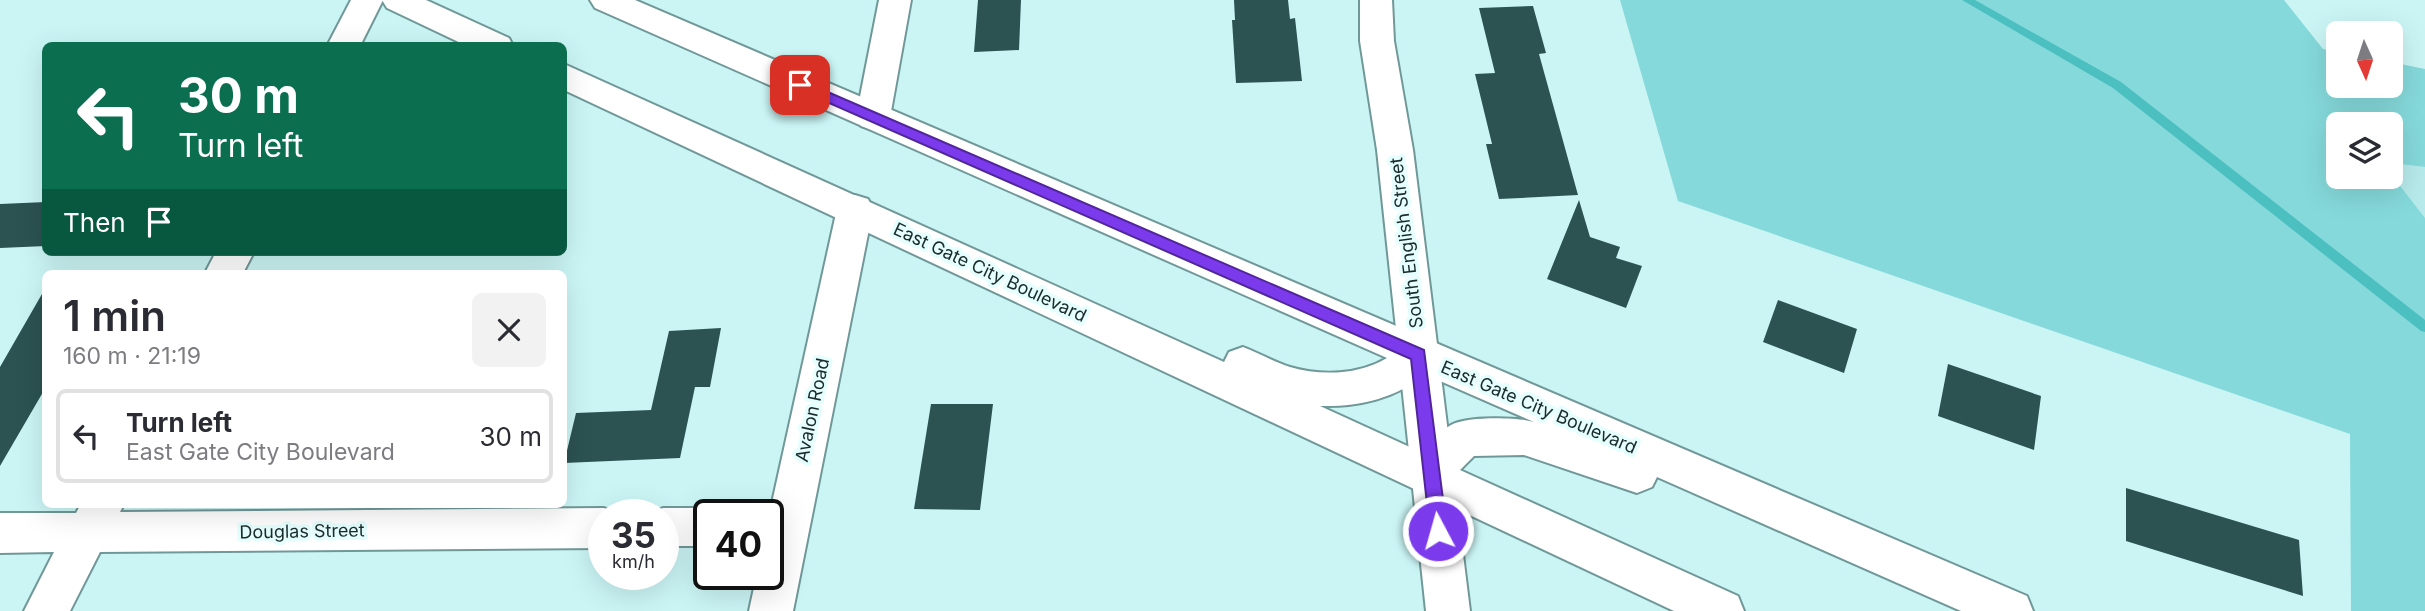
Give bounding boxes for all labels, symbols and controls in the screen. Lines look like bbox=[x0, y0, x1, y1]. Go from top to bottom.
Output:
north arrow bbox=[2326, 21, 2403, 98]
map controls bbox=[2326, 21, 2403, 189]
pin bbox=[770, 55, 830, 115]
text: 30 m bbox=[178, 66, 299, 125]
icon: arrive bbox=[781, 66, 819, 104]
icon: left bbox=[63, 70, 154, 161]
button: layers bbox=[2326, 112, 2403, 189]
text: Turn left bbox=[178, 126, 303, 165]
street label: South English Street bbox=[1385, 156, 1427, 330]
icon: arrive bbox=[140, 203, 178, 241]
text: Then bbox=[63, 207, 126, 238]
street label: East Gate City Boulevard bbox=[890, 218, 1090, 326]
text: 1 min bbox=[63, 290, 166, 341]
button: close bbox=[472, 293, 546, 367]
text: 160 m · 21:19 bbox=[63, 342, 201, 370]
street label: Avalon Road bbox=[791, 356, 833, 464]
street label: East Gate City Boulevard bbox=[1438, 356, 1640, 458]
text: Turn left bbox=[126, 407, 232, 438]
icon: left bbox=[67, 417, 105, 455]
text: 30 m bbox=[479, 421, 542, 452]
text: East Gate City Boulevard bbox=[126, 438, 395, 466]
position arrow bbox=[1401, 494, 1475, 568]
speed limit sign: 40 bbox=[693, 499, 784, 590]
text: 35 bbox=[611, 514, 656, 556]
street label: Douglas Street bbox=[239, 519, 365, 543]
text: km/h bbox=[612, 551, 655, 572]

